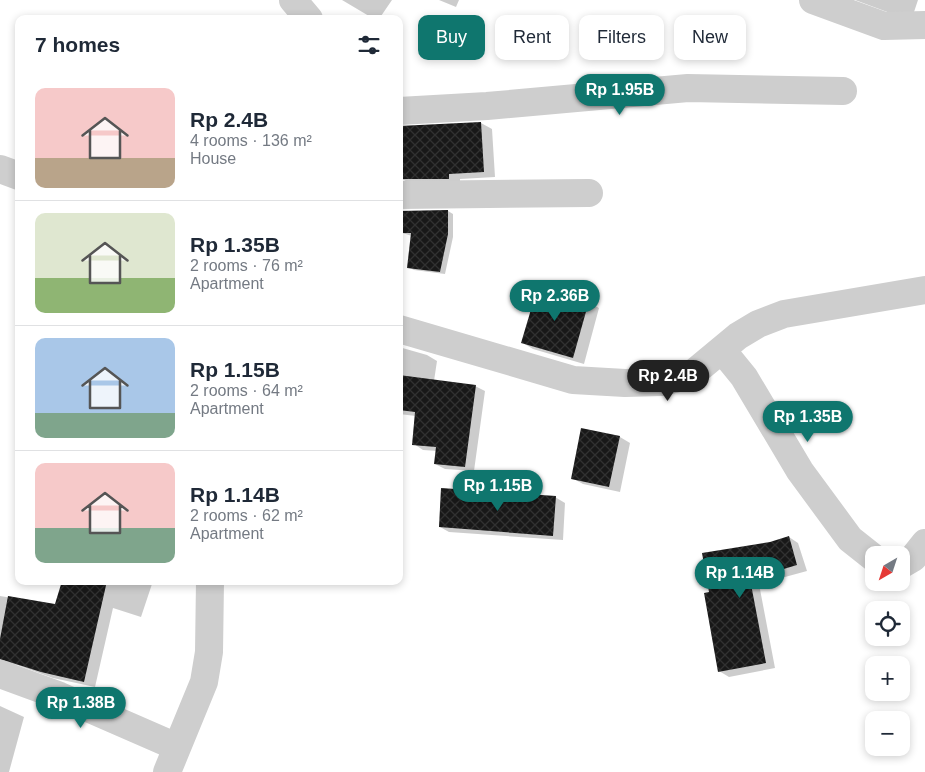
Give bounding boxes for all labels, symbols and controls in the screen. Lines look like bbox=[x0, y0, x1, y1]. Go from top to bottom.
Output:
chip: Buy bbox=[418, 15, 485, 60]
chip: Rent bbox=[495, 15, 569, 60]
chip: Filters bbox=[579, 15, 664, 60]
chip: New bbox=[674, 15, 746, 60]
icon: filters bbox=[355, 31, 383, 59]
text: 7 homes bbox=[35, 33, 120, 56]
pin: Rp 1.95B bbox=[568, 74, 672, 116]
text: Rp 1.95B bbox=[586, 81, 654, 98]
icon: home bbox=[75, 108, 135, 168]
text: Rp 2.4B bbox=[190, 108, 268, 131]
text: 4 rooms · 136 m² bbox=[190, 132, 312, 149]
text: House bbox=[190, 150, 236, 167]
icon: home bbox=[75, 233, 135, 293]
text: Rp 1.35B bbox=[190, 233, 280, 256]
text: 2 rooms · 76 m² bbox=[190, 257, 303, 274]
text: Apartment bbox=[190, 275, 264, 292]
pin: Rp 2.36B bbox=[503, 280, 607, 322]
text: Rp 2.36B bbox=[521, 287, 589, 304]
icon: home bbox=[75, 358, 135, 418]
text: Rp 1.15B bbox=[190, 358, 280, 381]
pin: Rp 2.4B bbox=[622, 360, 714, 402]
text: Rp 2.4B bbox=[638, 367, 698, 384]
text: 2 rooms · 64 m² bbox=[190, 382, 303, 399]
text: Apartment bbox=[190, 400, 264, 417]
pin: Rp 1.35B bbox=[756, 400, 860, 443]
text: Rp 1.35B bbox=[774, 408, 842, 425]
pin: Rp 1.15B bbox=[446, 470, 550, 512]
text: Rp 1.15B bbox=[464, 477, 532, 494]
icon: home bbox=[75, 483, 135, 543]
text: Rp 1.14B bbox=[190, 483, 280, 506]
text: 2 rooms · 62 m² bbox=[190, 507, 303, 524]
text: Apartment bbox=[190, 525, 264, 542]
north arrow bbox=[865, 546, 910, 591]
map controls bbox=[865, 546, 910, 756]
pin: Rp 1.14B bbox=[688, 556, 792, 599]
text: Rp 1.14B bbox=[706, 564, 774, 581]
button: locate bbox=[865, 601, 910, 646]
button: + bbox=[865, 656, 910, 701]
pin: Rp 1.38B bbox=[29, 686, 133, 729]
text: Rp 1.38B bbox=[47, 694, 115, 711]
button: − bbox=[865, 711, 910, 756]

